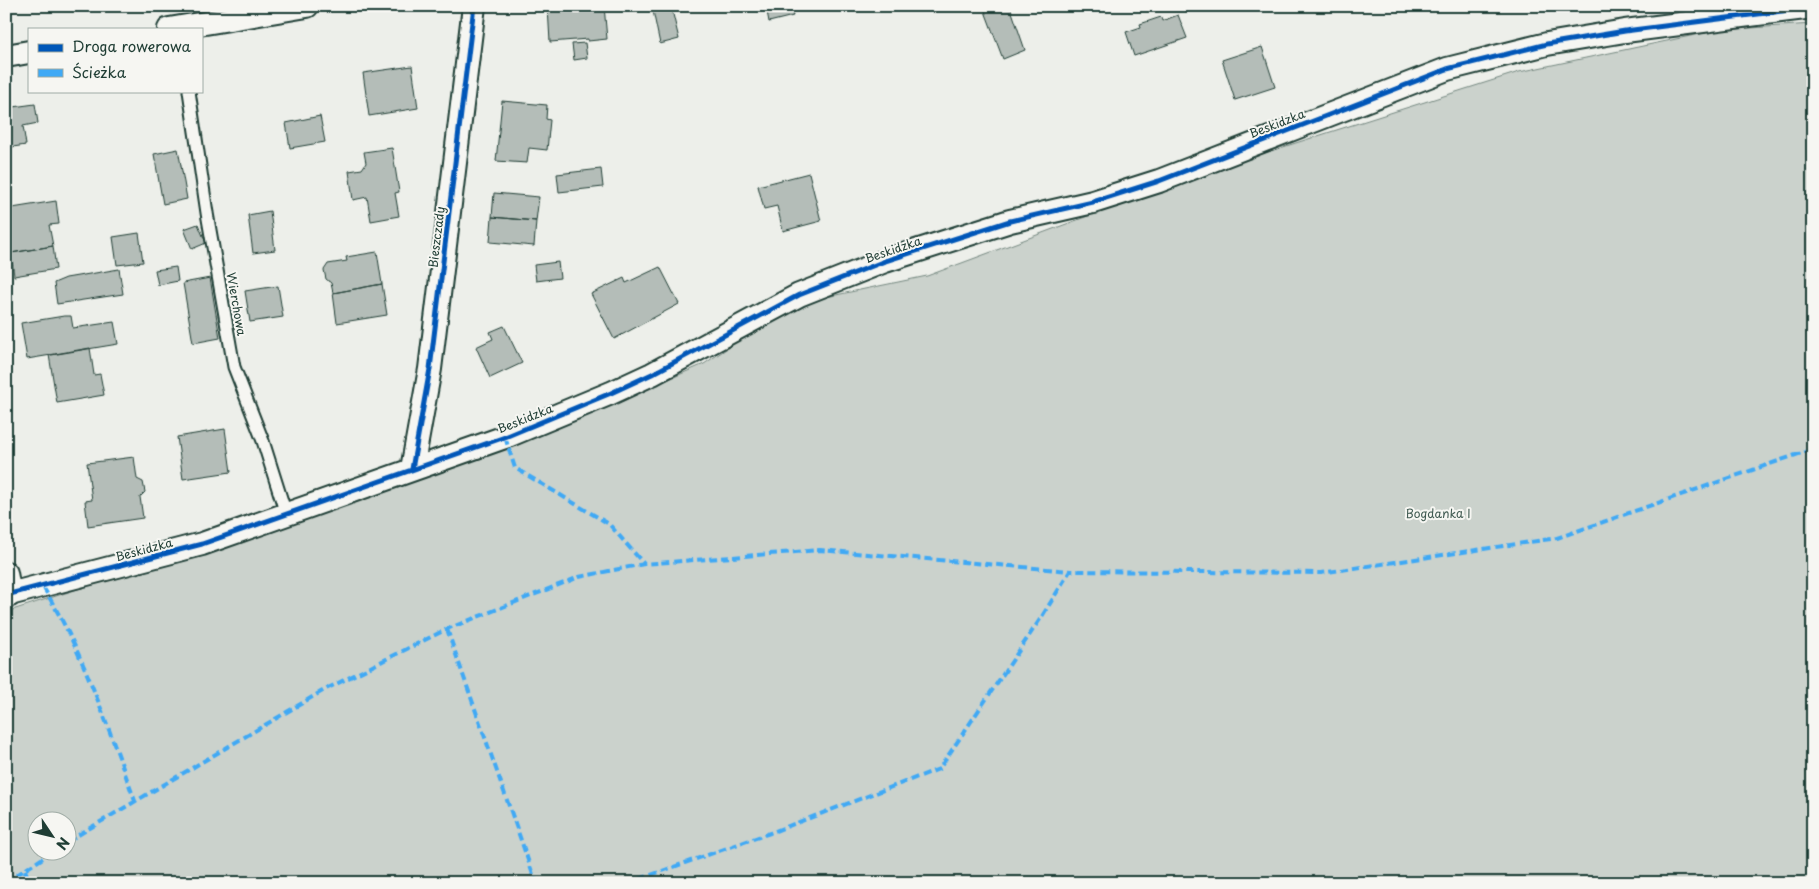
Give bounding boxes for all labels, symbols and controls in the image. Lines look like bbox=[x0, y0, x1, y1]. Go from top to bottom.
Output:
legend bbox=[28, 28, 202, 92]
text: Droga rowerowa bbox=[72, 34, 191, 57]
text: Ścieżka bbox=[72, 60, 127, 83]
street label: Beskidzka bbox=[1246, 104, 1308, 142]
street label: Bieszczady bbox=[423, 205, 449, 269]
street label: Beskidzka bbox=[862, 231, 924, 267]
street label: Wierchowa bbox=[223, 271, 252, 338]
street label: Beskidzka bbox=[495, 399, 556, 437]
park label: Bogdanka I bbox=[1405, 504, 1471, 522]
street label: Beskidzka bbox=[113, 533, 175, 565]
north arrow bbox=[28, 812, 78, 862]
text: N bbox=[51, 833, 75, 854]

